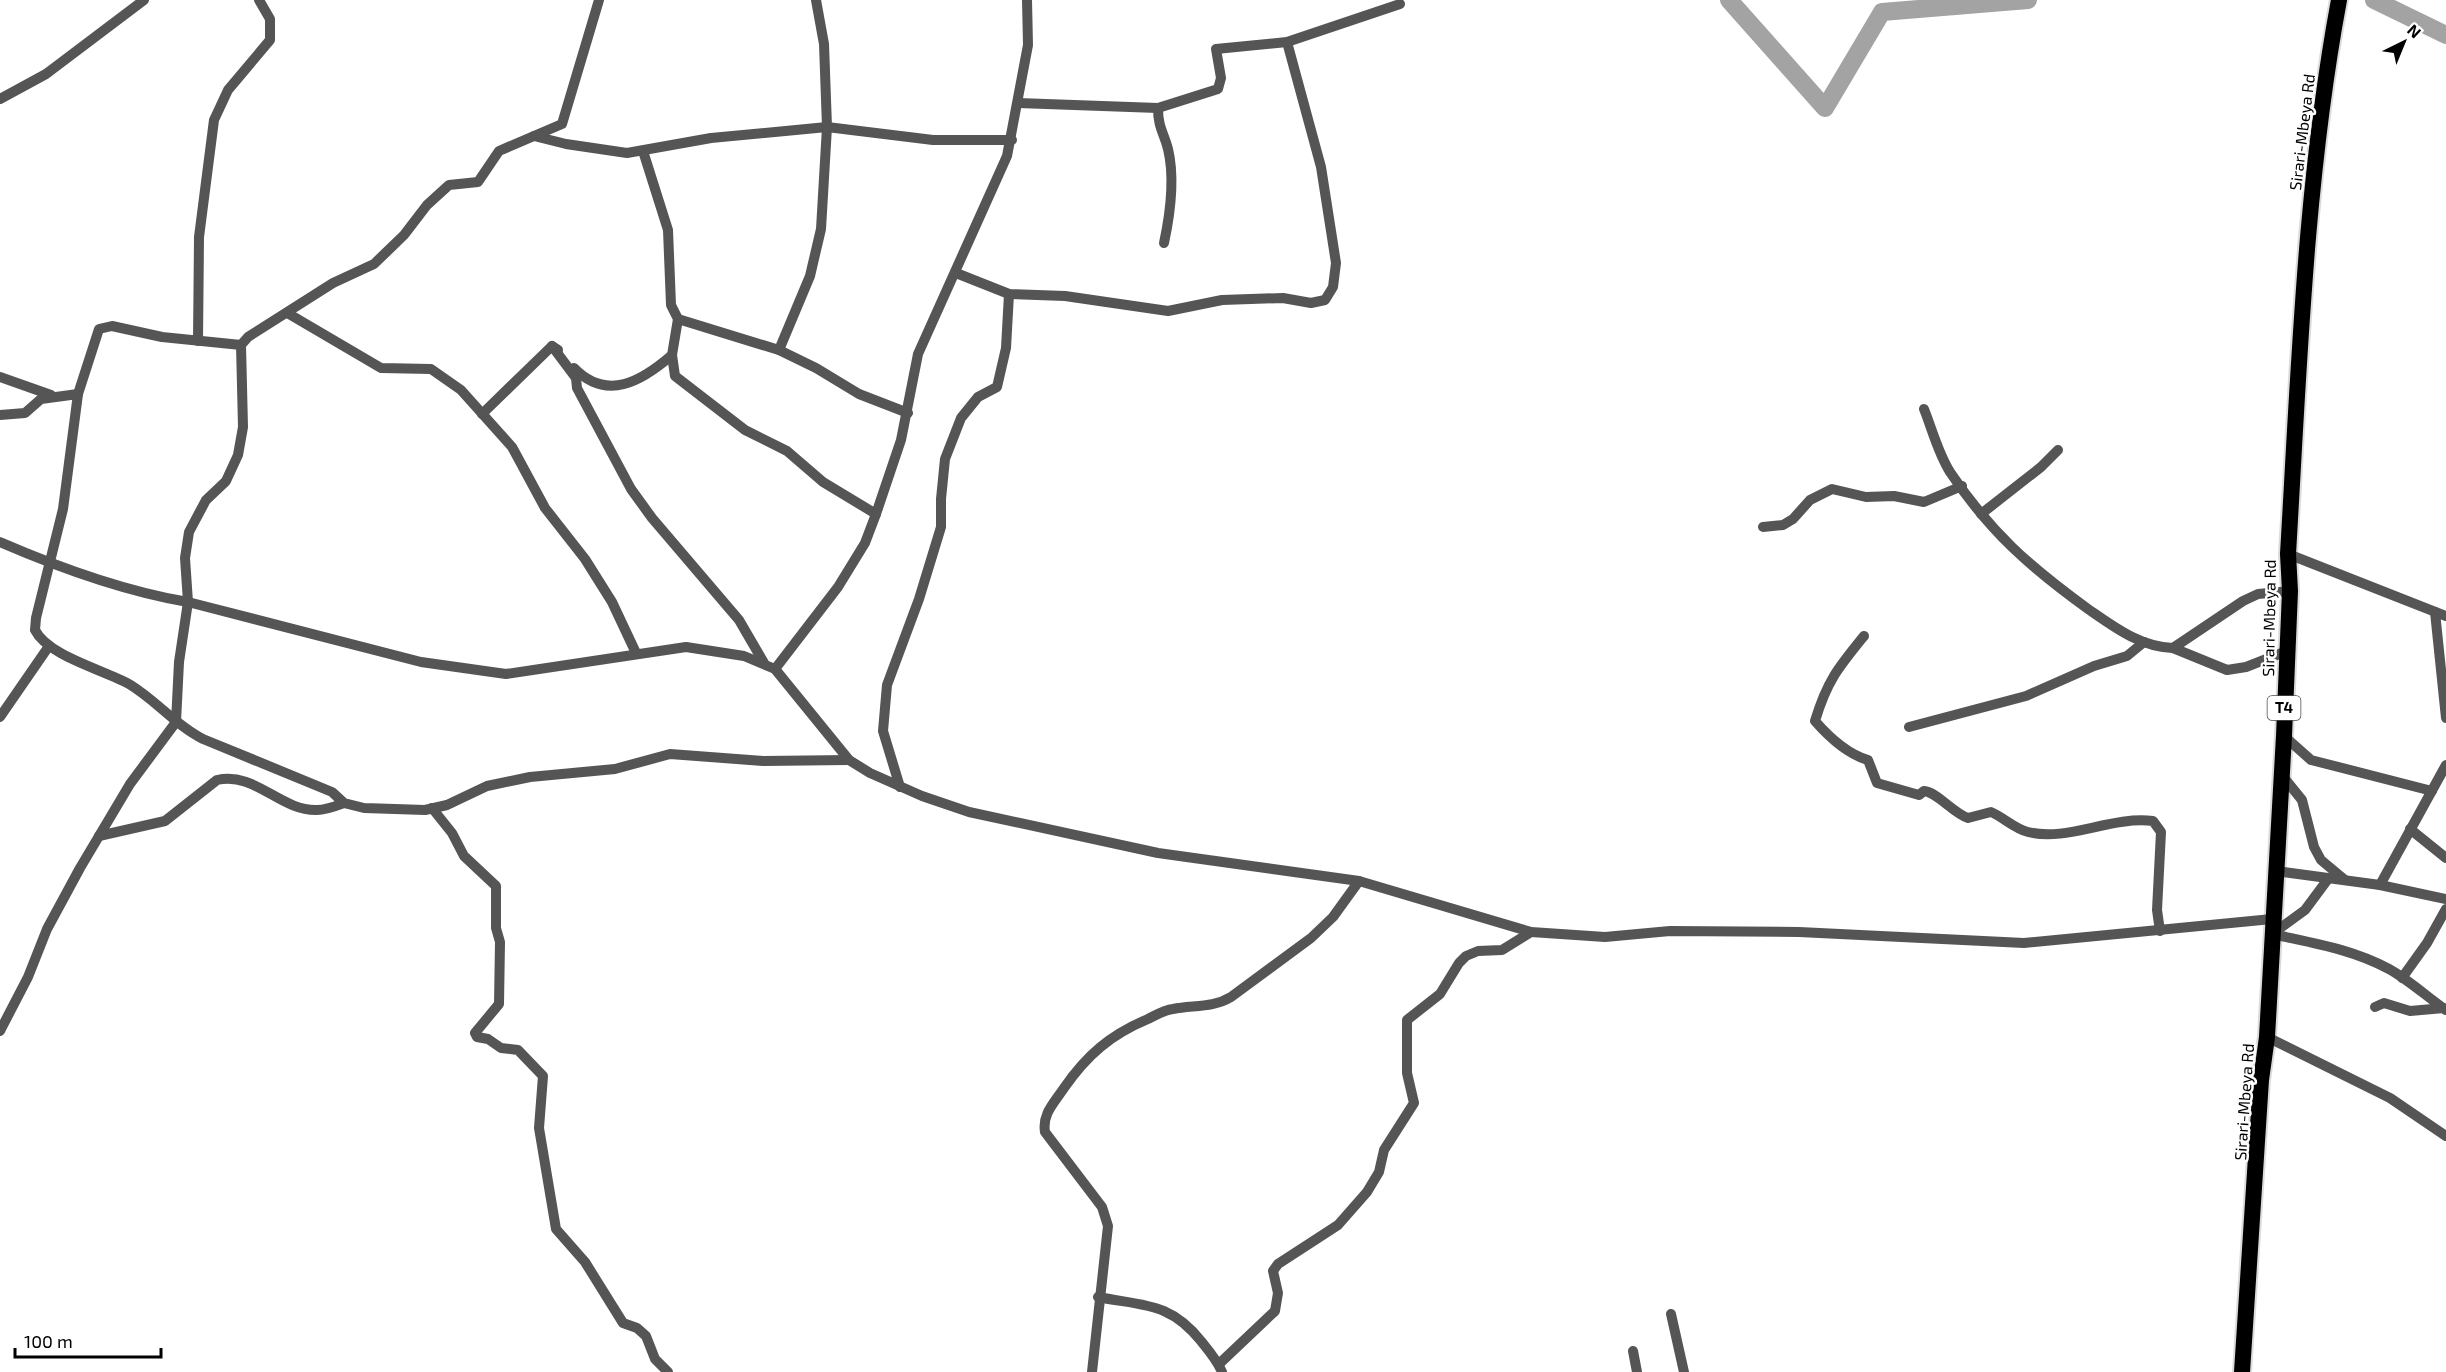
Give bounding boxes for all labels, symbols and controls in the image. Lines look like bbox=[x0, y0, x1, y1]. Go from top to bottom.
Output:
north arrow bbox=[2374, 12, 2434, 72]
text: N bbox=[2404, 20, 2425, 42]
street label: Sirari-Mbeya Rd bbox=[2285, 73, 2318, 191]
street label: Sirari-Mbeya Rd bbox=[2258, 559, 2279, 677]
road number: T4 bbox=[2268, 696, 2300, 720]
street label: Sirari-Mbeya Rd bbox=[2230, 1043, 2257, 1161]
scale bar bbox=[15, 1321, 160, 1359]
text: 100 m bbox=[24, 1330, 73, 1352]

